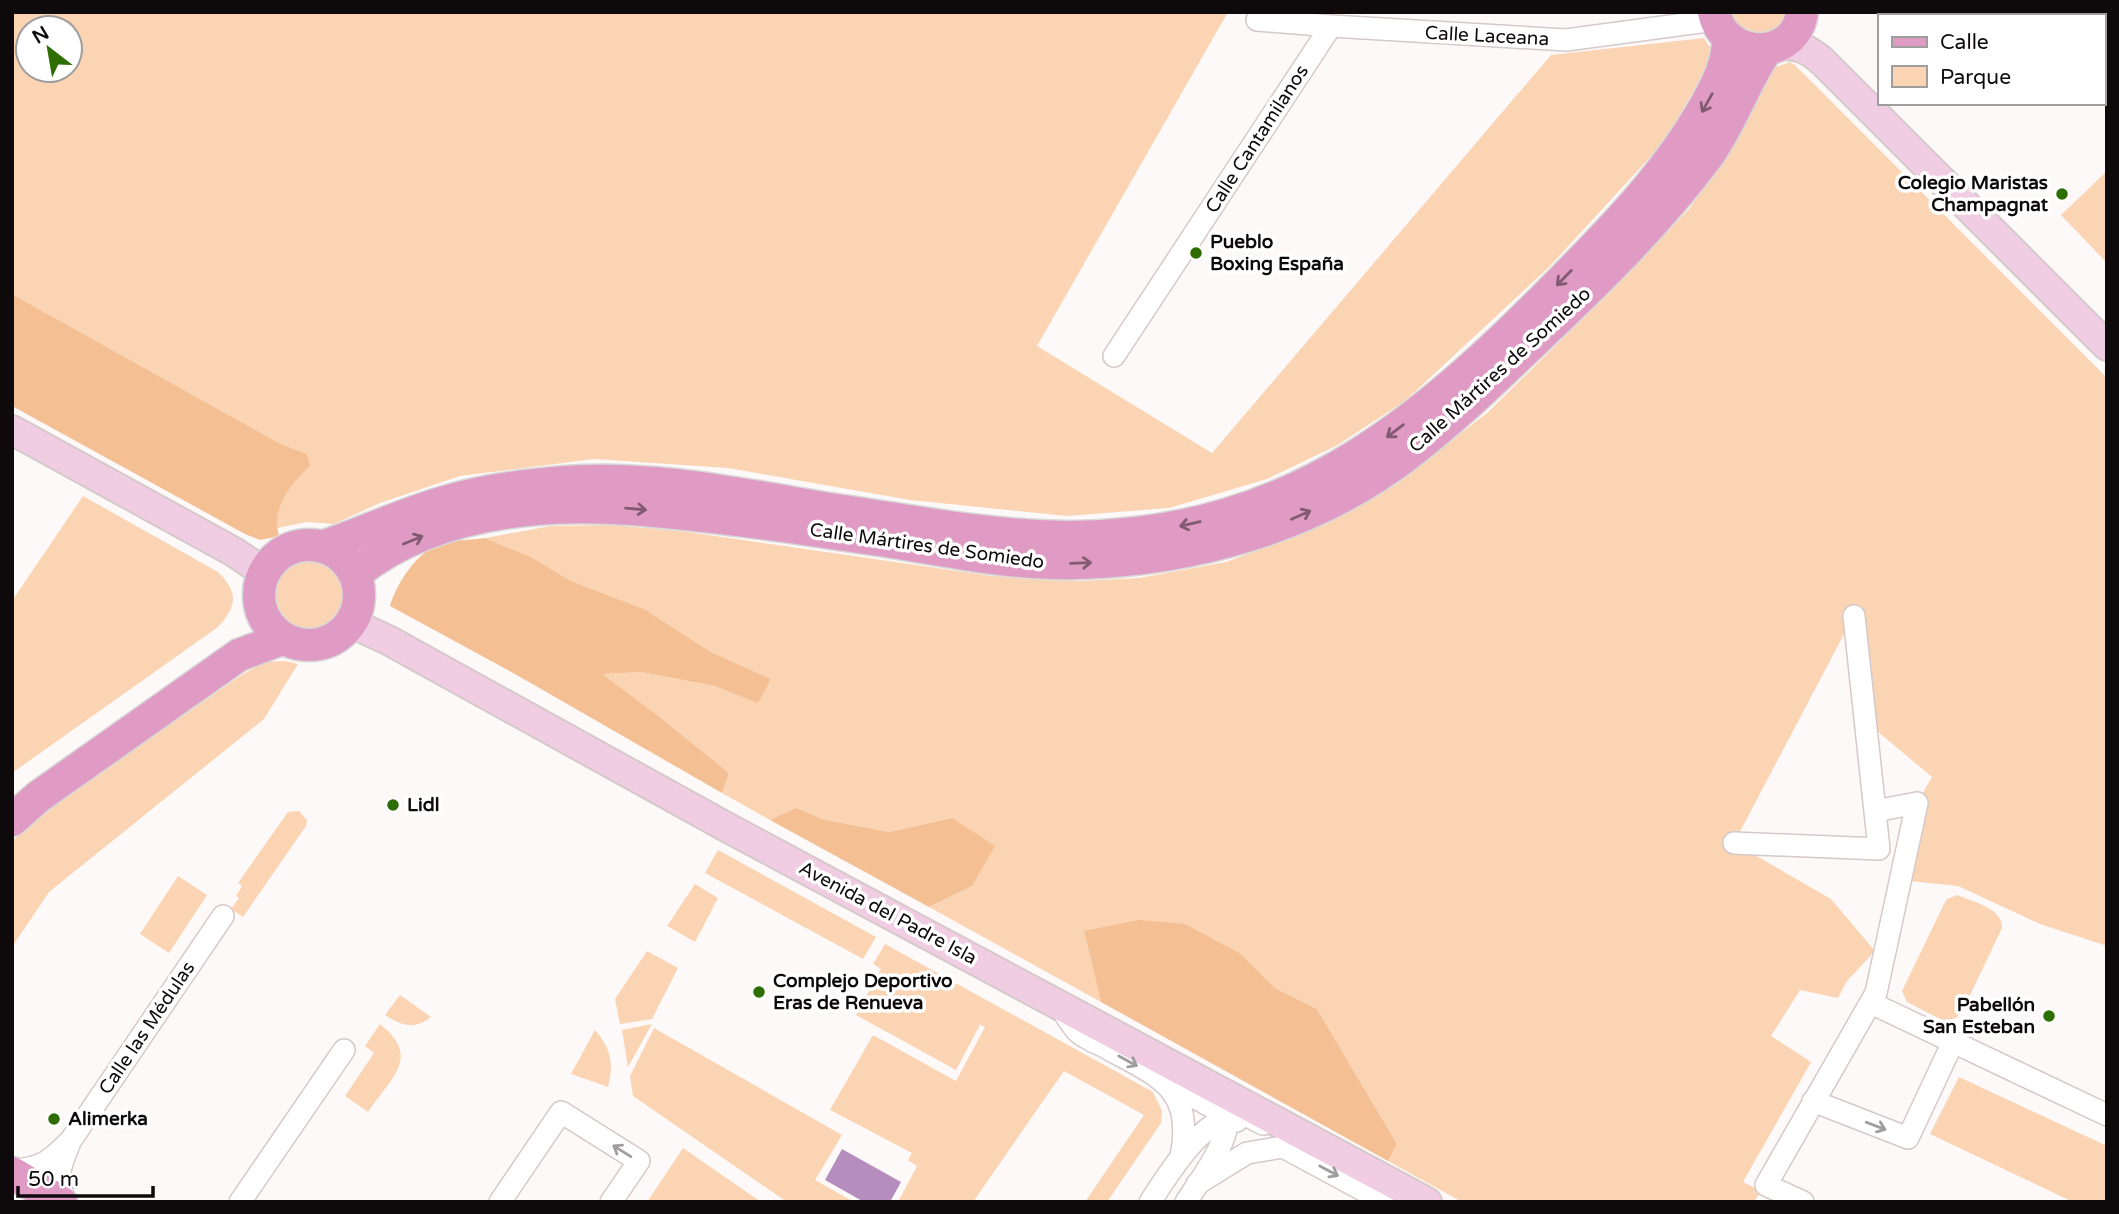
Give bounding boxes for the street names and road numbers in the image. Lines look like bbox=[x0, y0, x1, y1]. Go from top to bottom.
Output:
street label: Calle Laceana bbox=[1424, 22, 1550, 50]
street label: Calle Cantamilanos bbox=[1201, 61, 1313, 217]
street label: Calle Mártires de Somiedo bbox=[1405, 283, 1595, 457]
street label: Calle Mártires de Somiedo bbox=[808, 519, 1046, 573]
street label: Avenida del Padre Isla bbox=[795, 857, 981, 969]
street label: Calle las Médulas bbox=[94, 957, 200, 1099]

